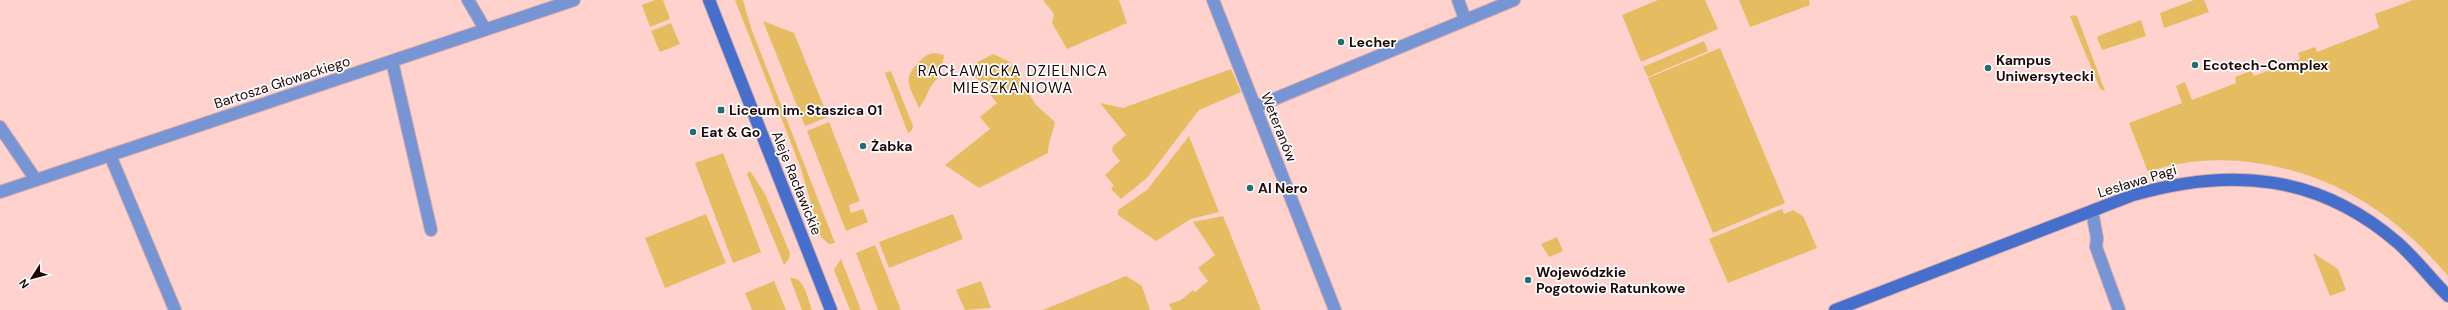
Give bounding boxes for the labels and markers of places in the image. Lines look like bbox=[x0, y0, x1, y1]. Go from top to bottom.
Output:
place label: Lecher bbox=[1349, 33, 1396, 51]
marker: Lecher bbox=[1336, 37, 1346, 47]
place label: Kampus Uniwersytecki bbox=[1996, 51, 2094, 85]
place label: Ecotech-Complex bbox=[2203, 56, 2328, 74]
marker: Ecotech-Complex bbox=[2190, 60, 2200, 70]
marker: Kampus Uniwersytecki bbox=[1983, 63, 1993, 73]
place label: Liceum im. Staszica 01 bbox=[729, 101, 882, 119]
marker: Liceum im. Staszica 01 bbox=[716, 105, 726, 115]
place label: Eat & Go bbox=[701, 123, 760, 141]
marker: Eat & Go bbox=[688, 127, 698, 137]
place label: Żabka bbox=[871, 137, 912, 155]
marker: Żabka bbox=[858, 141, 868, 151]
place label: Al Nero bbox=[1258, 179, 1308, 197]
marker: Al Nero bbox=[1245, 183, 1255, 193]
place label: Wojewódzkie Pogotowie Ratunkowe bbox=[1536, 263, 1685, 297]
marker: Wojewódzkie Pogotowie Ratunkowe bbox=[1523, 275, 1533, 285]

